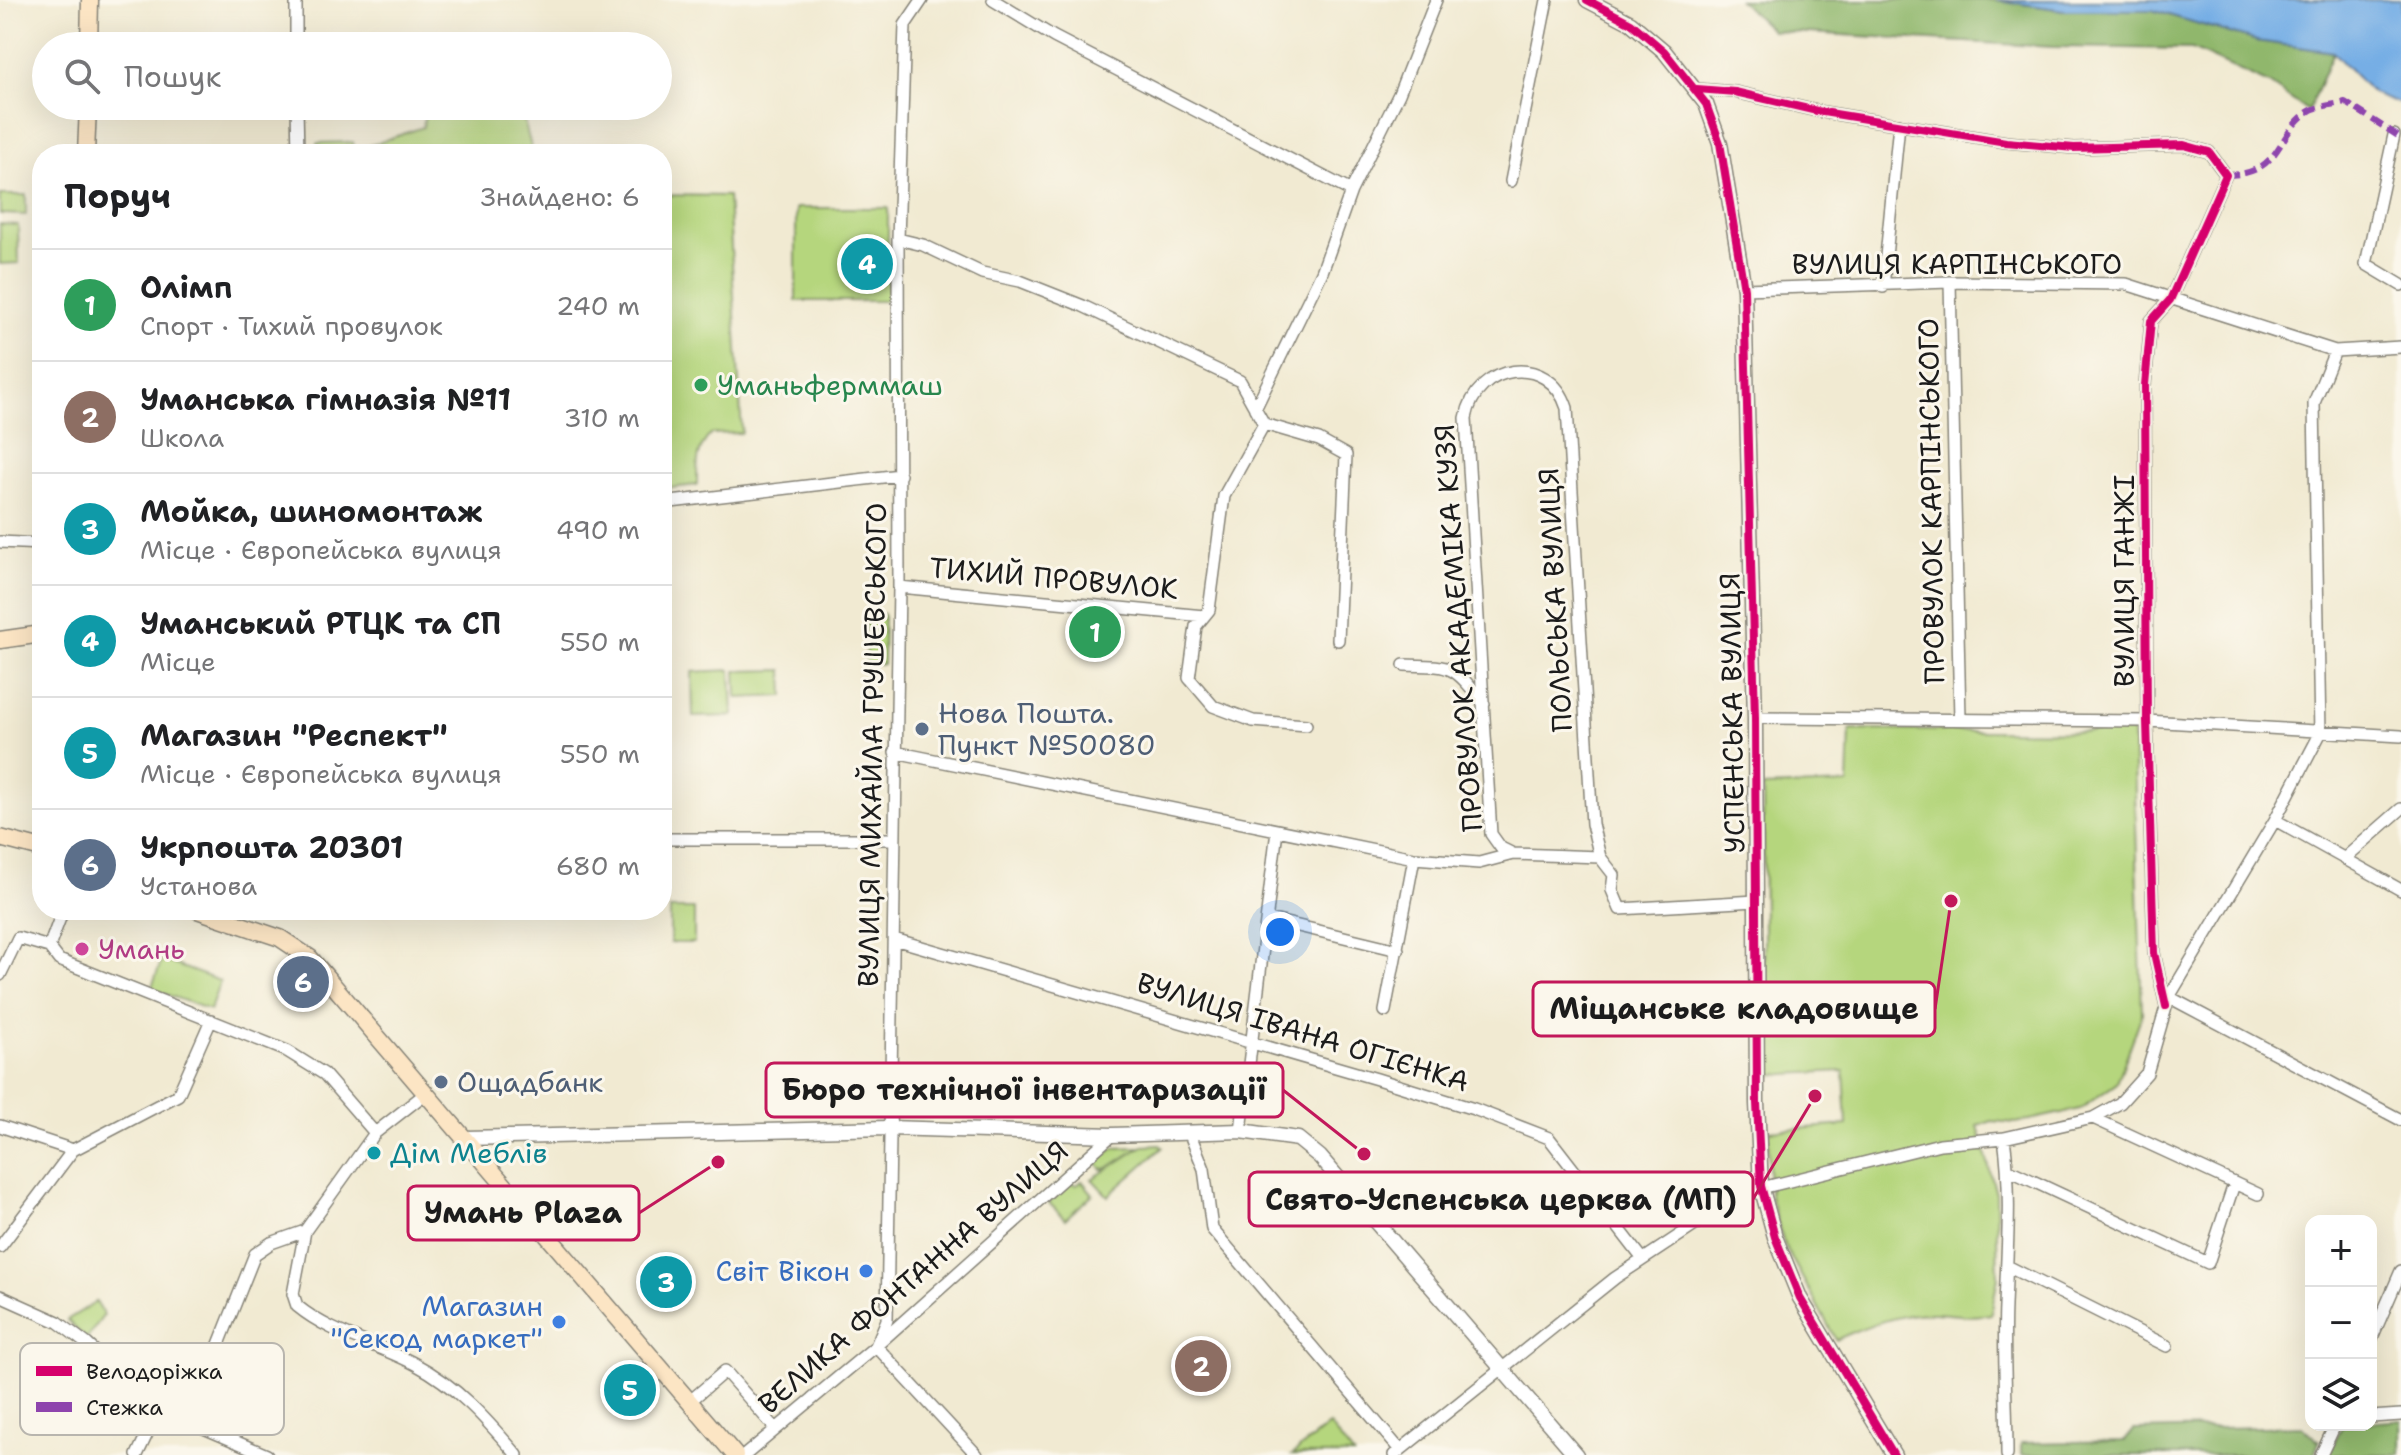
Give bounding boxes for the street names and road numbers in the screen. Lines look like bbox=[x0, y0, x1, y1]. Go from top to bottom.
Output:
street label: ВУЛИЦЯ КАРПІНСЬКОГО bbox=[1792, 245, 2122, 283]
street label: ПРОВУЛОК КАРПІНСЬКОГО bbox=[1909, 318, 1953, 684]
street label: ПРОВУЛОК АКАДЕМІКА КУЗЯ bbox=[1425, 423, 1491, 833]
street label: ПОЛЬСЬКА ВУЛИЦЯ bbox=[1529, 467, 1581, 733]
street label: ВУЛИЦЯ ГАНЖІ bbox=[2105, 475, 2143, 687]
street label: ВУЛИЦЯ МИХАЙЛА ГРУШЕВСЬКОГО bbox=[849, 502, 895, 988]
street label: ТИХИЙ ПРОВУЛОК bbox=[928, 548, 1180, 608]
street label: УСПЕНСЬКА ВУЛИЦЯ bbox=[1711, 572, 1753, 854]
street label: ВУЛИЦЯ ІВАНА ОГІЄНКА bbox=[1132, 963, 1474, 1101]
street label: ВЕЛИКА ФОНТАННА ВУЛИЦЯ bbox=[750, 1132, 1076, 1422]

